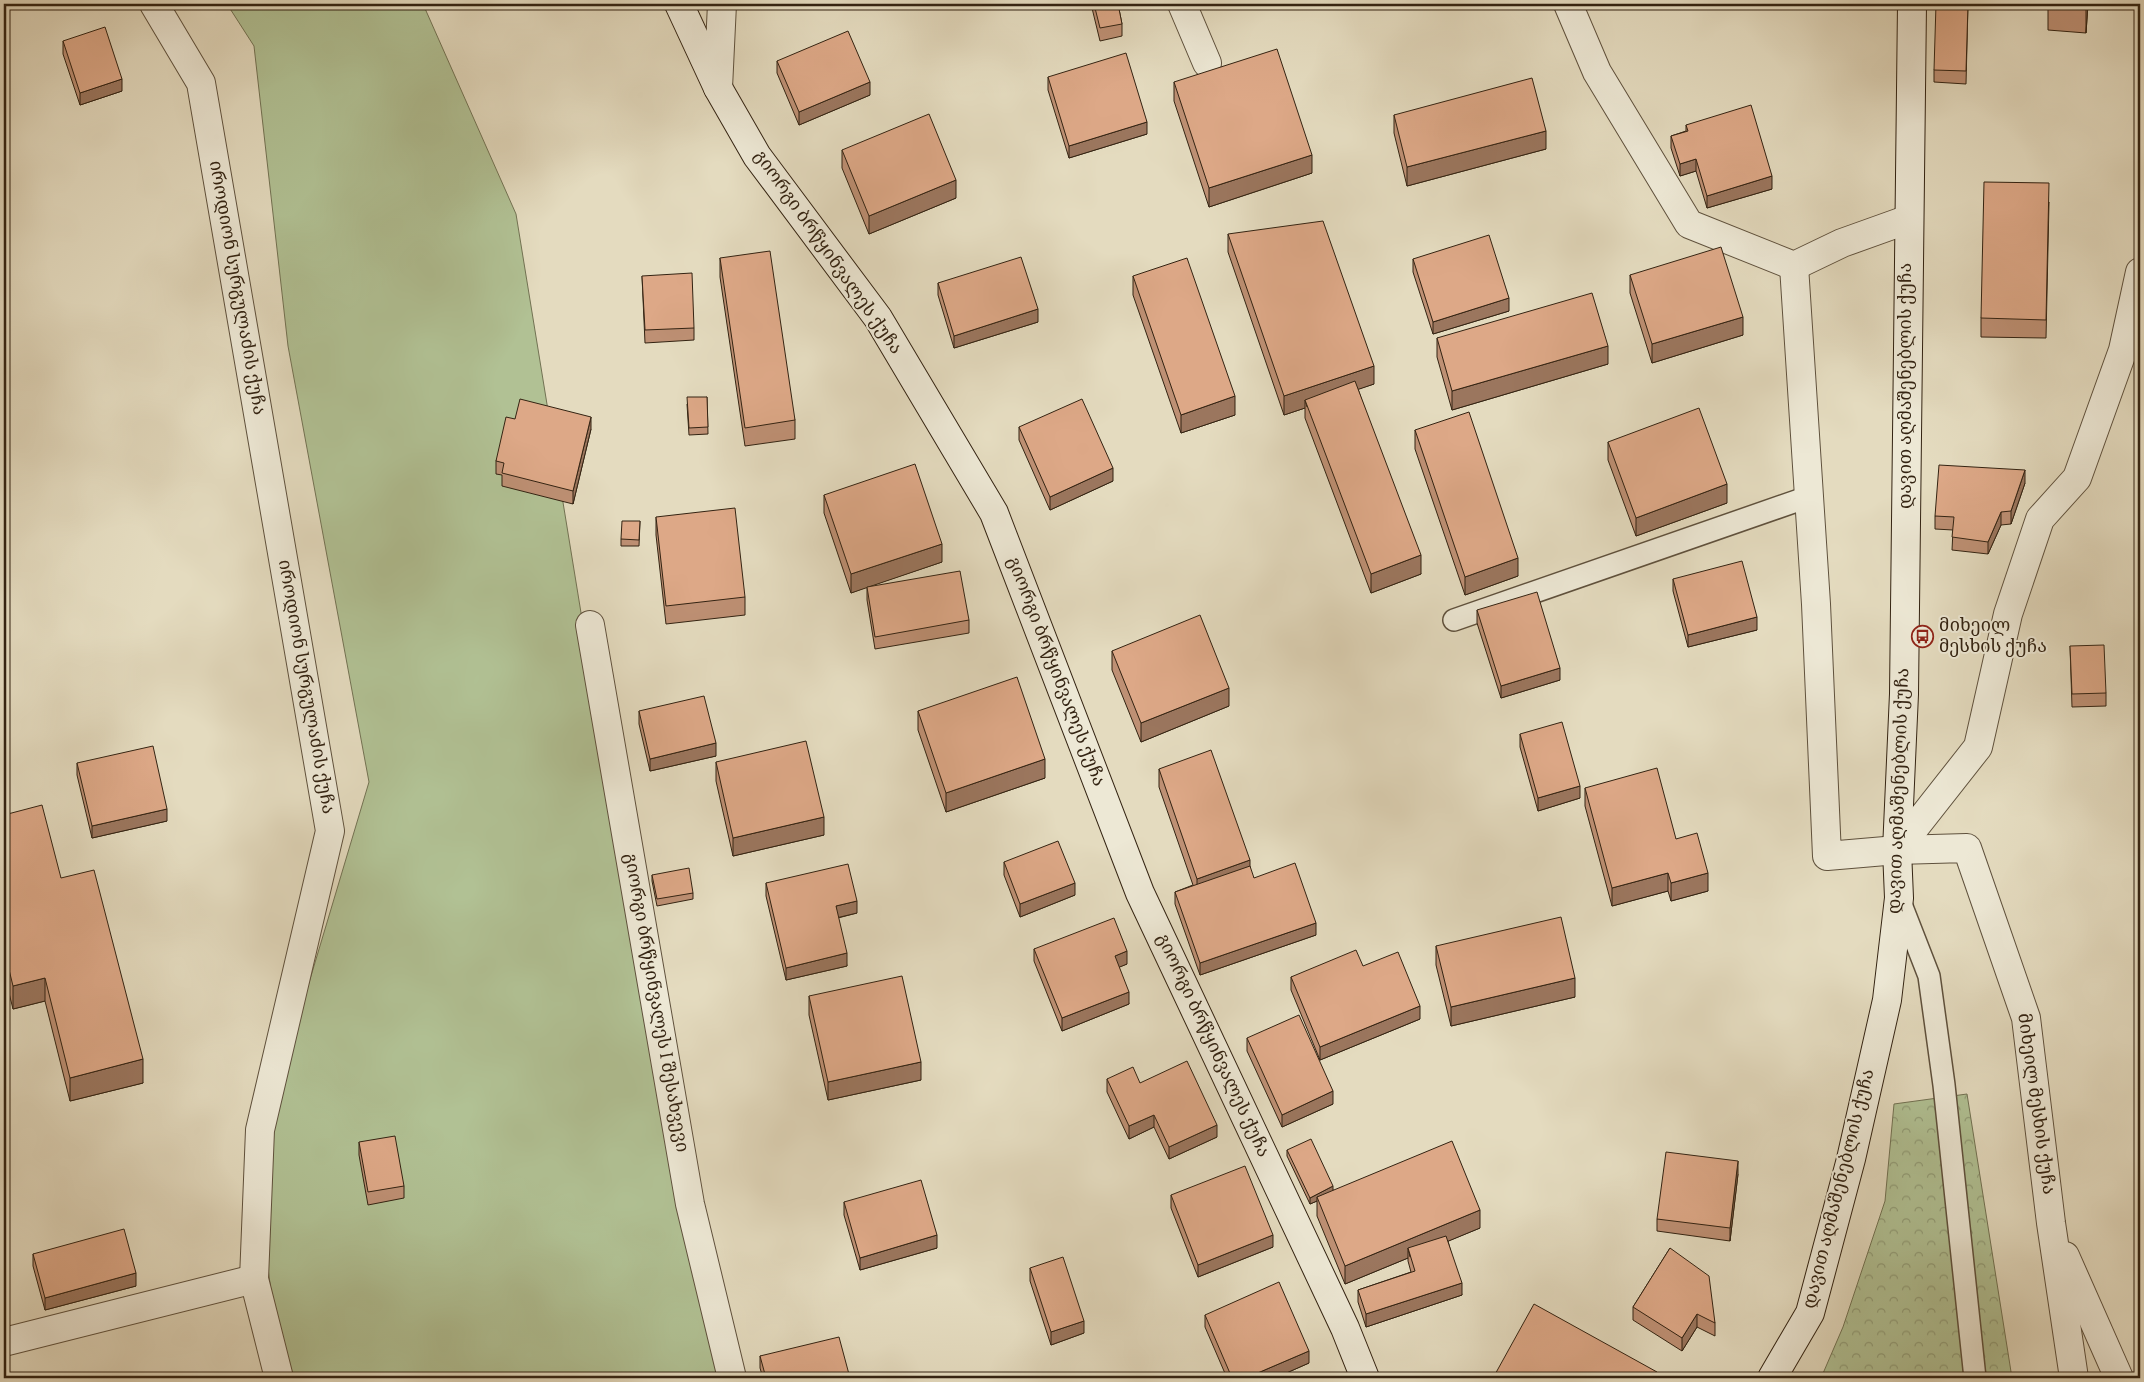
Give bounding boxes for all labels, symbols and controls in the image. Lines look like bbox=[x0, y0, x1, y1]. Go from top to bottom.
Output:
street label: გიორგი ბრწყინვალეს ქუჩა bbox=[746, 146, 908, 360]
street label: იროდიონ სურგულაძის ქუჩა bbox=[201, 159, 271, 417]
street label: დავით აღმაშენებლის ქუჩა bbox=[1894, 263, 1920, 509]
street label: გიორგი ბრწყინვალეს ქუჩა bbox=[999, 553, 1111, 791]
street label: იროდიონ სურგულაძის ქუჩა bbox=[270, 558, 340, 816]
place label: მიხეილ მესხის ქუჩა bbox=[1939, 614, 2047, 661]
bus stop icon: მიხეილ მესხის ქუჩა bbox=[1911, 625, 1935, 649]
street label: დავით აღმაშენებლის ქუჩა bbox=[1883, 668, 1917, 914]
street label: გიორგი ბრწყინვალეს I შესახვევი bbox=[616, 851, 694, 1155]
street label: გიორგი ბრწყინვალეს ქუჩა bbox=[1149, 930, 1275, 1162]
street label: მიხეილ მესხის ქუჩა bbox=[2009, 1012, 2061, 1196]
street label: დავით აღმაშენებლის ქუჩა bbox=[1798, 1066, 1882, 1312]

